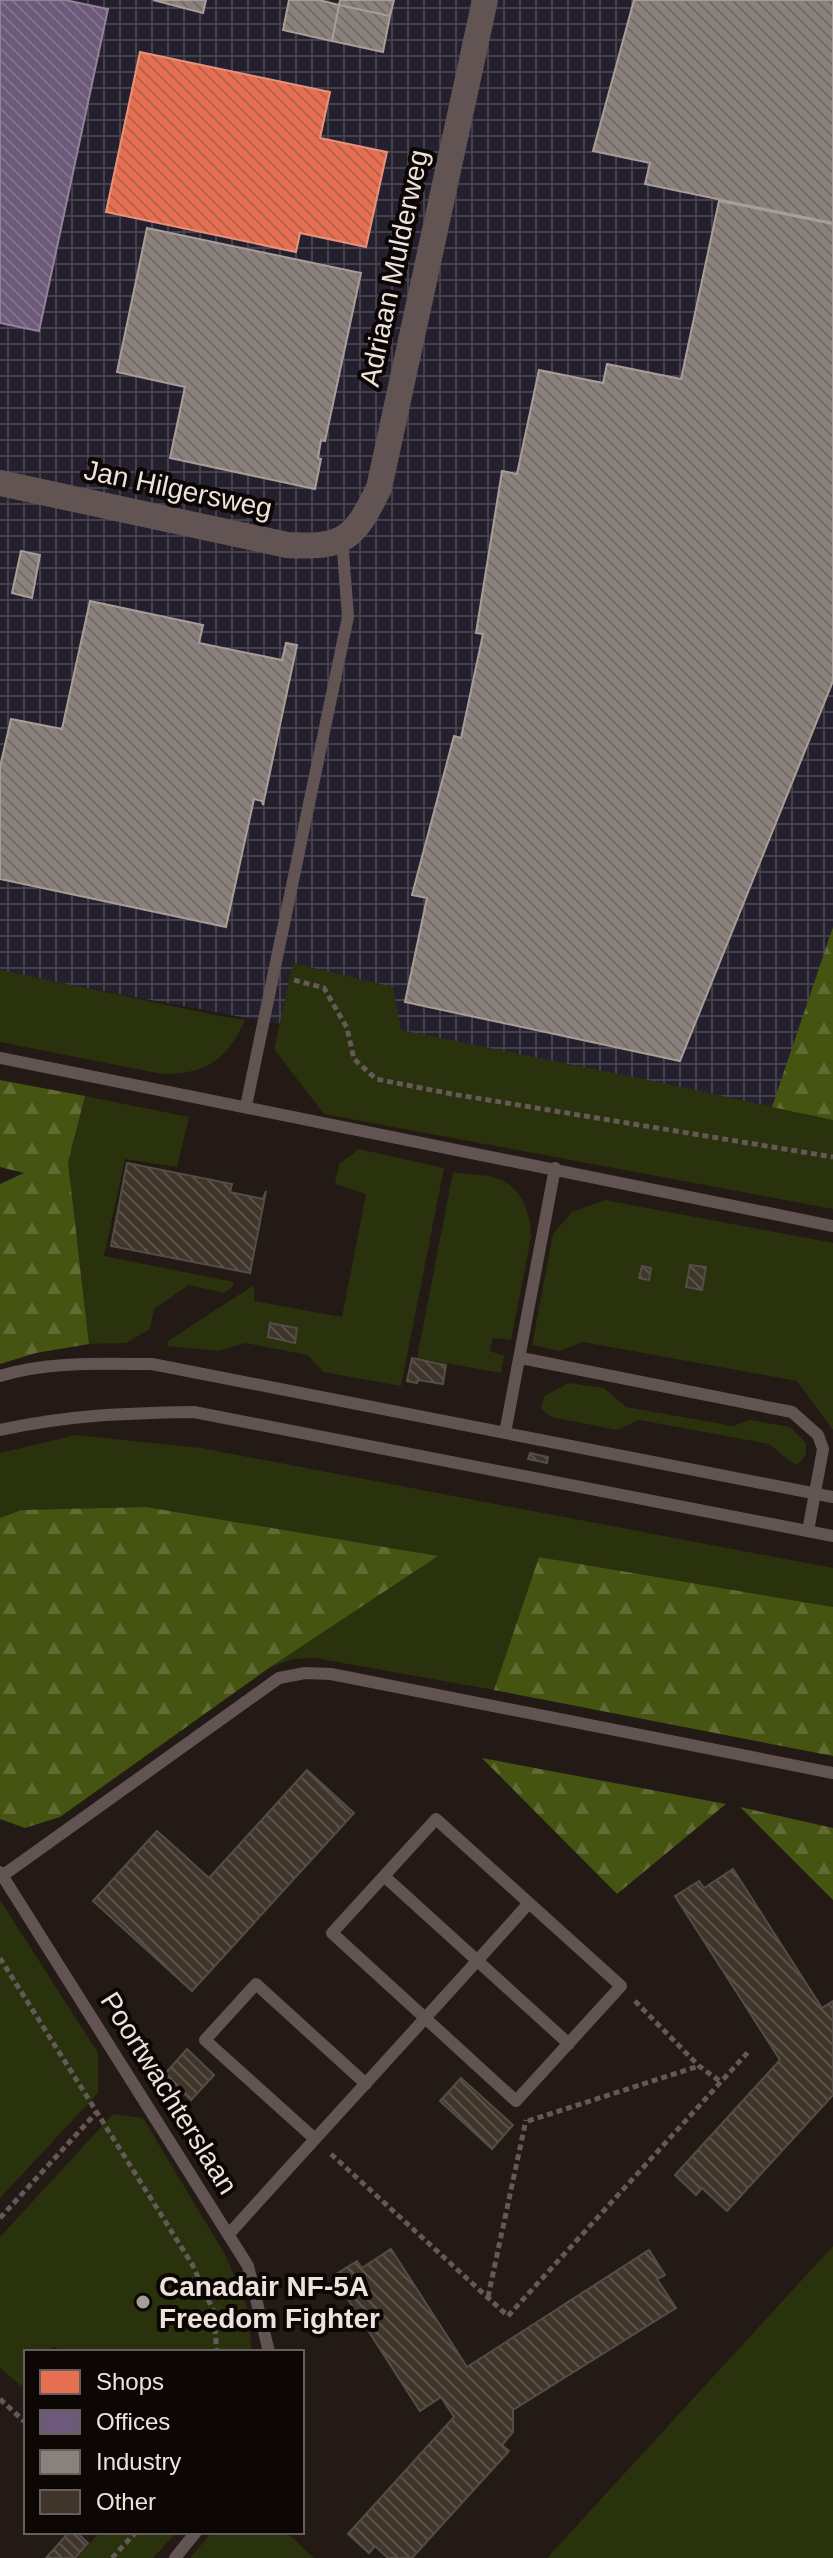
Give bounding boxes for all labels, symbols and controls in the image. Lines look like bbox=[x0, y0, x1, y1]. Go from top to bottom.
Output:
street label: Adriaan Mulderweg bbox=[354, 147, 434, 389]
street label: Jan Hilgersweg bbox=[81, 454, 275, 524]
street label: Poortwachterslaan bbox=[94, 1986, 244, 2200]
place label: Canadair NF-5A Freedom Fighter bbox=[159, 2271, 380, 2334]
marker: Canadair NF-5A Freedom Fighter bbox=[134, 2293, 152, 2311]
legend bbox=[24, 2350, 304, 2534]
text: Shops bbox=[96, 2368, 164, 2395]
text: Offices bbox=[96, 2408, 170, 2435]
text: Industry bbox=[96, 2448, 181, 2475]
text: Other bbox=[96, 2488, 156, 2515]

